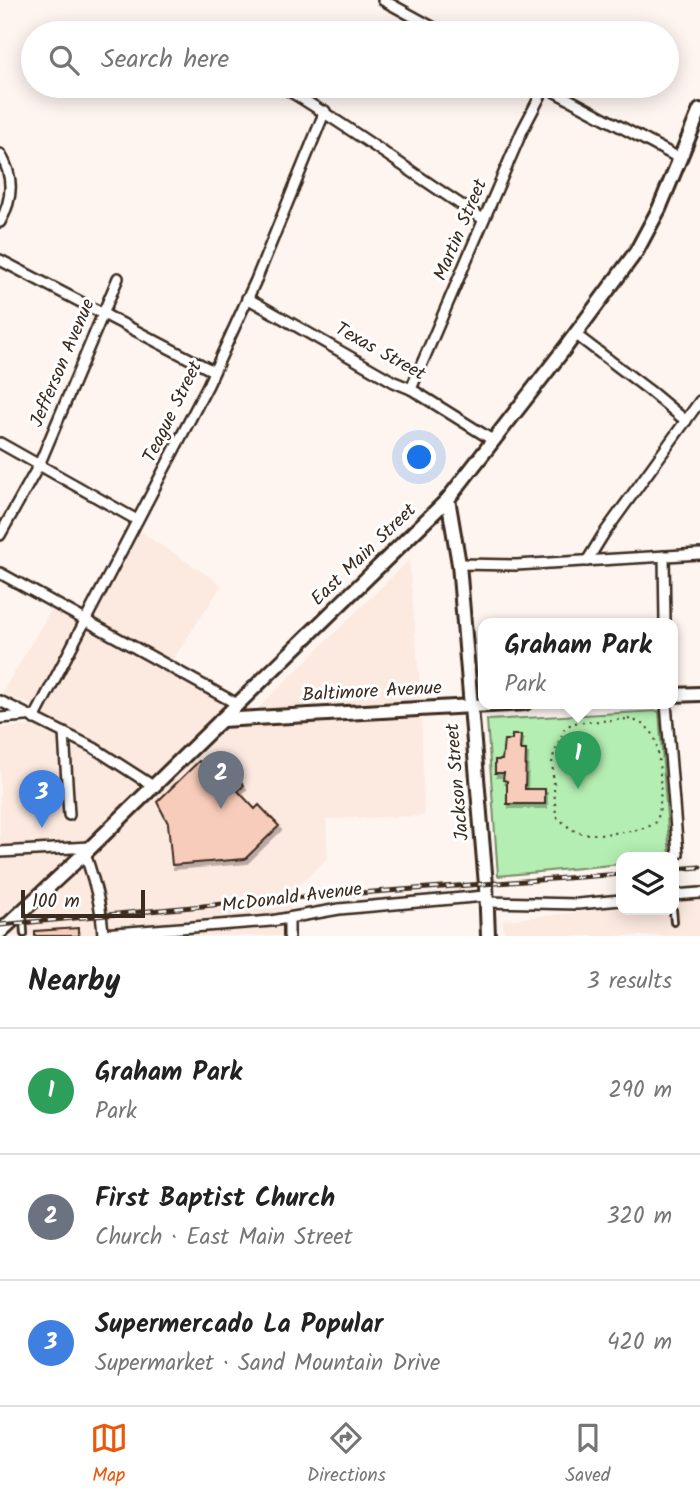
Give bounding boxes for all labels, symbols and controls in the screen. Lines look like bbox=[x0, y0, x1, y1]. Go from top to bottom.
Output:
search box bbox=[21, 21, 679, 98]
text: Search here bbox=[101, 39, 229, 81]
icon: search bbox=[45, 41, 83, 79]
street label: Martin Street bbox=[426, 174, 496, 286]
street label: Jefferson Avenue bbox=[22, 294, 104, 432]
street label: Texas Street bbox=[329, 315, 431, 390]
street label: Teague Street bbox=[135, 355, 211, 468]
your location bbox=[402, 440, 436, 474]
street label: East Main Street bbox=[304, 496, 424, 614]
popup bbox=[478, 618, 678, 709]
text: Graham Park bbox=[504, 625, 652, 667]
text: Park bbox=[504, 667, 546, 703]
street label: Baltimore Avenue bbox=[301, 673, 443, 711]
street label: Jackson Street bbox=[438, 721, 478, 842]
pin: 1 bbox=[555, 731, 601, 789]
pin: 2 bbox=[198, 751, 244, 809]
pin: 3 bbox=[19, 770, 65, 828]
map controls bbox=[616, 852, 679, 915]
button: layers bbox=[616, 852, 679, 915]
street label: McDonald Avenue bbox=[220, 874, 364, 921]
scale bar bbox=[21, 887, 145, 919]
text: 100 m bbox=[32, 887, 80, 917]
text: Nearby bbox=[28, 958, 120, 1006]
text: 3 results bbox=[586, 964, 672, 1000]
text: Graham Park bbox=[95, 1052, 242, 1094]
text: 1 bbox=[48, 1073, 54, 1109]
text: 290 m bbox=[608, 1073, 672, 1109]
text: Park bbox=[95, 1094, 137, 1130]
text: First Baptist Church bbox=[95, 1178, 335, 1220]
text: 2 bbox=[44, 1199, 58, 1235]
text: 320 m bbox=[606, 1199, 672, 1235]
text: Church · East Main Street bbox=[95, 1220, 353, 1256]
text: Supermercado La Popular bbox=[95, 1304, 383, 1346]
text: 3 bbox=[45, 1325, 57, 1361]
text: 420 m bbox=[607, 1325, 672, 1361]
text: Supermarket · Sand Mountain Drive bbox=[95, 1346, 440, 1382]
tab: Map bbox=[90, 1419, 128, 1491]
tab: Directions bbox=[307, 1419, 386, 1491]
tab: Saved bbox=[565, 1419, 610, 1491]

